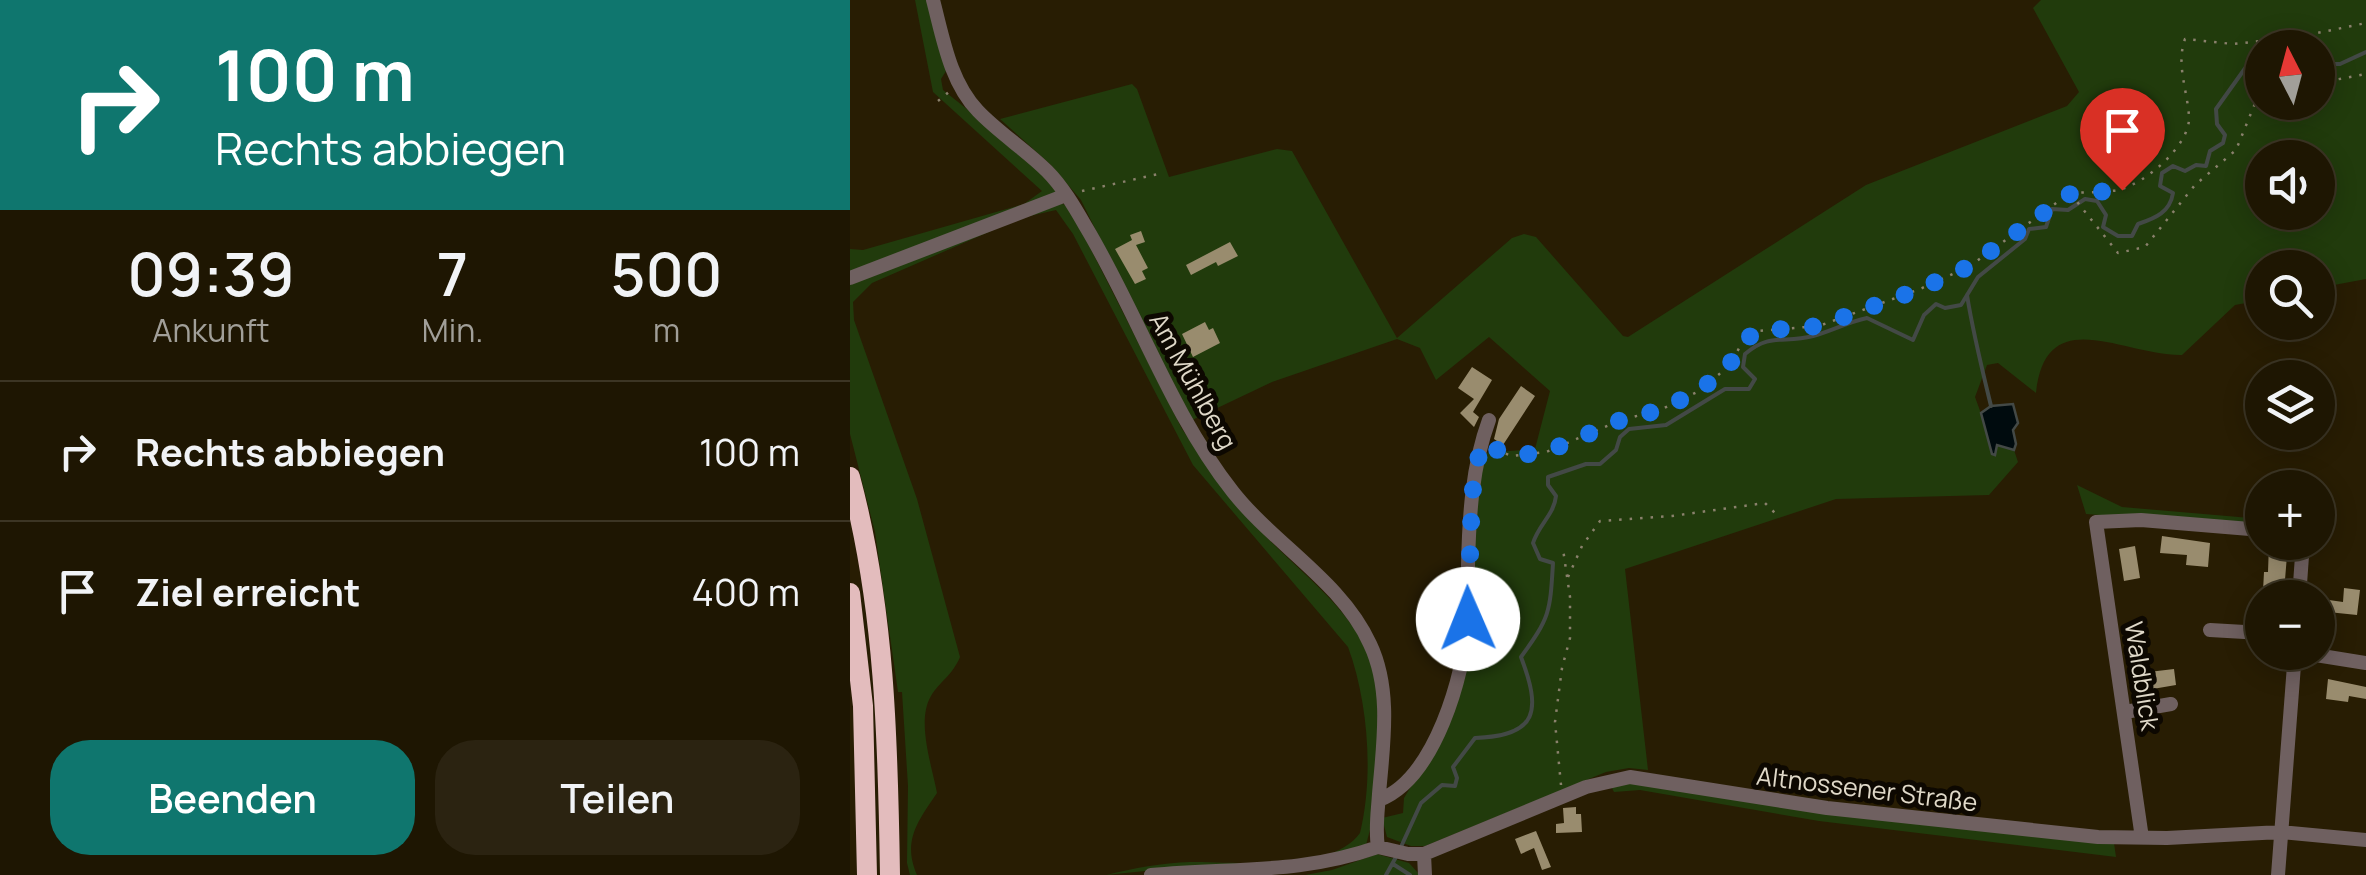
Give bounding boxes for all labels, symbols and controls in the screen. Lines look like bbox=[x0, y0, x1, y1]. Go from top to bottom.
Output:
text: 100 m bbox=[215, 26, 415, 122]
north arrow bbox=[2245, 30, 2335, 120]
map controls bbox=[2245, 30, 2335, 670]
icon: right bbox=[50, 40, 180, 170]
pin bbox=[2080, 88, 2165, 191]
icon: arrive bbox=[2095, 103, 2150, 158]
text: Rechts abbiegen bbox=[215, 117, 566, 179]
button: sound bbox=[2245, 140, 2335, 230]
text: 09:39 bbox=[127, 232, 294, 314]
text: 7 bbox=[437, 232, 468, 314]
text: 500 bbox=[611, 232, 723, 314]
button: search bbox=[2245, 250, 2335, 340]
street label: Am Mühlberg bbox=[1141, 306, 1245, 455]
text: Ankunft bbox=[152, 308, 270, 352]
text: Min. bbox=[422, 308, 483, 352]
text: m bbox=[653, 308, 680, 352]
button: layers bbox=[2245, 360, 2335, 450]
icon: right bbox=[50, 424, 105, 479]
text: Rechts abbiegen bbox=[135, 425, 445, 477]
text: 100 m bbox=[699, 425, 800, 477]
button: + bbox=[2245, 470, 2335, 560]
icon: arrive bbox=[50, 564, 105, 619]
text: Ziel erreicht bbox=[135, 565, 360, 617]
text: 400 m bbox=[691, 565, 800, 617]
position arrow bbox=[1416, 567, 1520, 671]
button: − bbox=[2245, 580, 2335, 670]
street label: Waldblick bbox=[2117, 619, 2168, 733]
button: Beenden bbox=[50, 740, 415, 855]
button: Teilen bbox=[435, 740, 800, 855]
street label: Altnossener Straße bbox=[1755, 758, 1980, 819]

